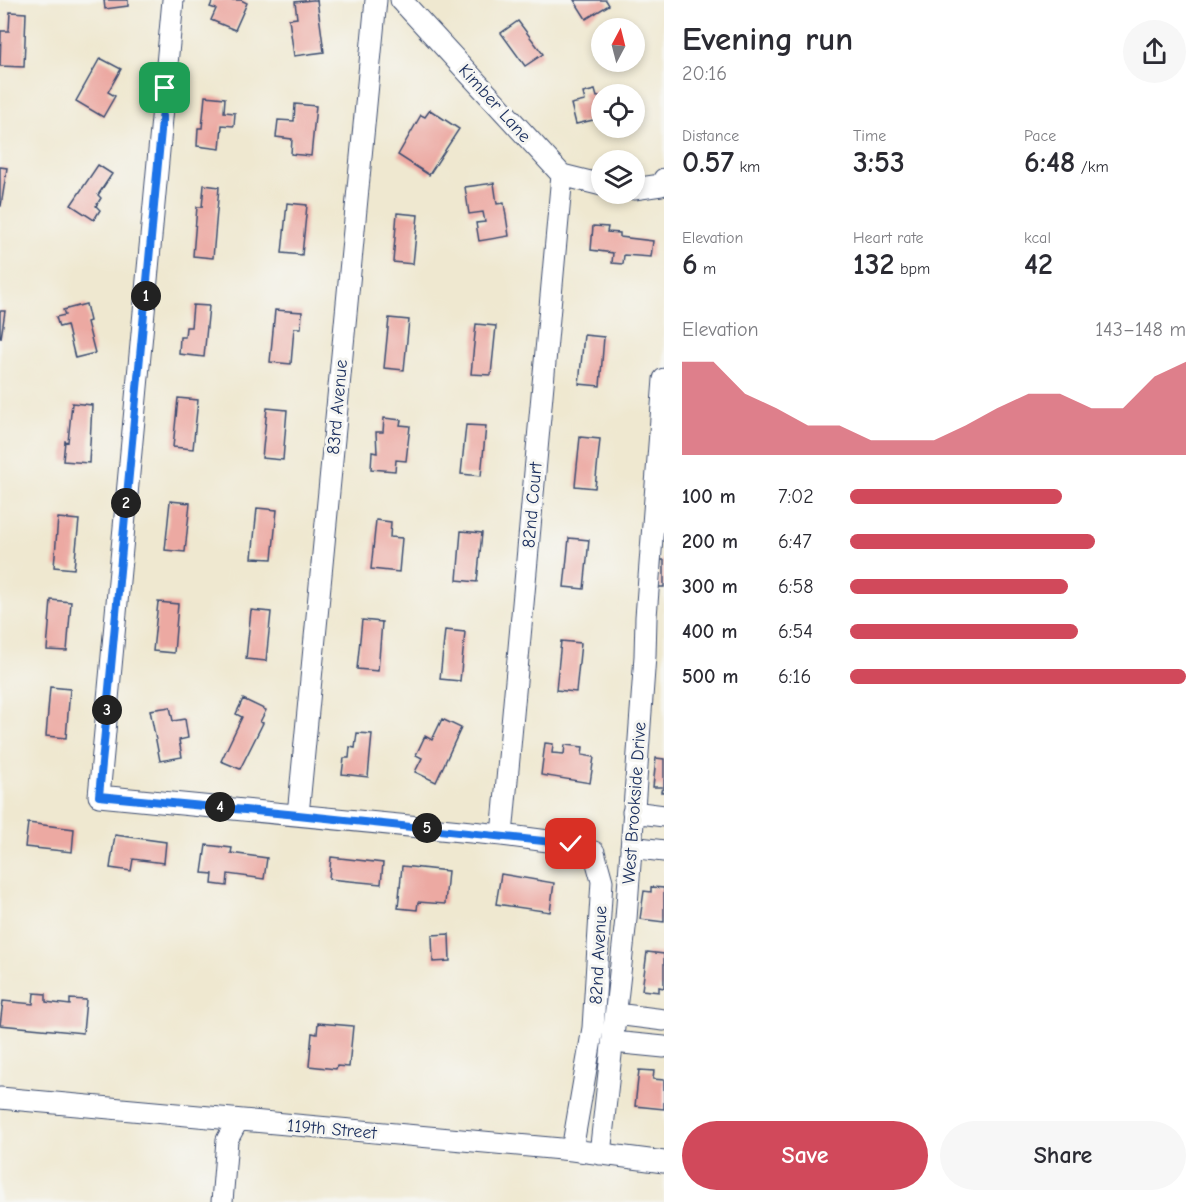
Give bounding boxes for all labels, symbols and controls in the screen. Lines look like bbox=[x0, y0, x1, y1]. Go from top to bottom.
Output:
north arrow bbox=[591, 18, 645, 72]
map controls bbox=[591, 18, 645, 204]
text: Evening run bbox=[682, 20, 853, 58]
button: share bbox=[1123, 20, 1186, 83]
street label: Kimber Lane bbox=[454, 60, 535, 147]
pin bbox=[139, 62, 190, 113]
text: 20:16 bbox=[682, 62, 727, 85]
icon: arrive bbox=[148, 71, 181, 104]
button: locate bbox=[591, 84, 645, 138]
text: Distance bbox=[682, 127, 739, 145]
text: Time bbox=[853, 127, 886, 145]
text: Pace bbox=[1024, 127, 1056, 145]
text: 0.57 bbox=[682, 145, 734, 180]
text: 3:53 bbox=[853, 145, 905, 180]
text: 6:48 bbox=[1024, 145, 1075, 180]
button: layers bbox=[591, 150, 645, 204]
text: km bbox=[734, 158, 760, 176]
text: /km bbox=[1075, 158, 1109, 176]
text: Elevation bbox=[682, 229, 743, 247]
text: Heart rate bbox=[853, 229, 924, 247]
text: kcal bbox=[1024, 229, 1051, 247]
text: 6 bbox=[682, 247, 698, 282]
text: 132 bbox=[853, 247, 895, 282]
text: 42 bbox=[1024, 247, 1053, 282]
text: m bbox=[698, 260, 716, 278]
text: bpm bbox=[895, 260, 930, 278]
pin: 1 bbox=[131, 281, 161, 311]
text: 1 bbox=[143, 287, 149, 305]
text: Elevation bbox=[682, 318, 759, 341]
text: 143–148 m bbox=[1095, 318, 1186, 341]
street label: 83rd Avenue bbox=[323, 359, 352, 455]
street label: 82nd Court bbox=[518, 460, 547, 549]
text: 100 m bbox=[682, 485, 736, 508]
text: 7:02 bbox=[778, 485, 814, 508]
pin: 2 bbox=[111, 488, 141, 518]
text: 2 bbox=[122, 494, 130, 512]
text: 200 m bbox=[682, 530, 738, 553]
text: 6:47 bbox=[778, 530, 812, 553]
text: 300 m bbox=[682, 575, 738, 598]
text: 6:58 bbox=[778, 575, 814, 598]
text: 400 m bbox=[682, 620, 737, 643]
text: 6:54 bbox=[778, 620, 813, 643]
text: 500 m bbox=[682, 665, 739, 688]
text: 6:16 bbox=[778, 665, 811, 688]
pin: 3 bbox=[92, 695, 122, 725]
text: 3 bbox=[103, 701, 111, 719]
street label: West Brookside Drive bbox=[618, 721, 651, 885]
pin: 4 bbox=[205, 792, 235, 822]
text: 4 bbox=[216, 798, 224, 816]
pin: 5 bbox=[412, 813, 442, 843]
pin bbox=[545, 818, 596, 869]
text: 5 bbox=[423, 819, 431, 837]
icon: check bbox=[554, 827, 587, 860]
street label: 82nd Avenue bbox=[585, 905, 612, 1005]
street label: 119th Street bbox=[286, 1115, 378, 1144]
button: Save bbox=[682, 1121, 928, 1190]
button: Share bbox=[940, 1121, 1186, 1190]

